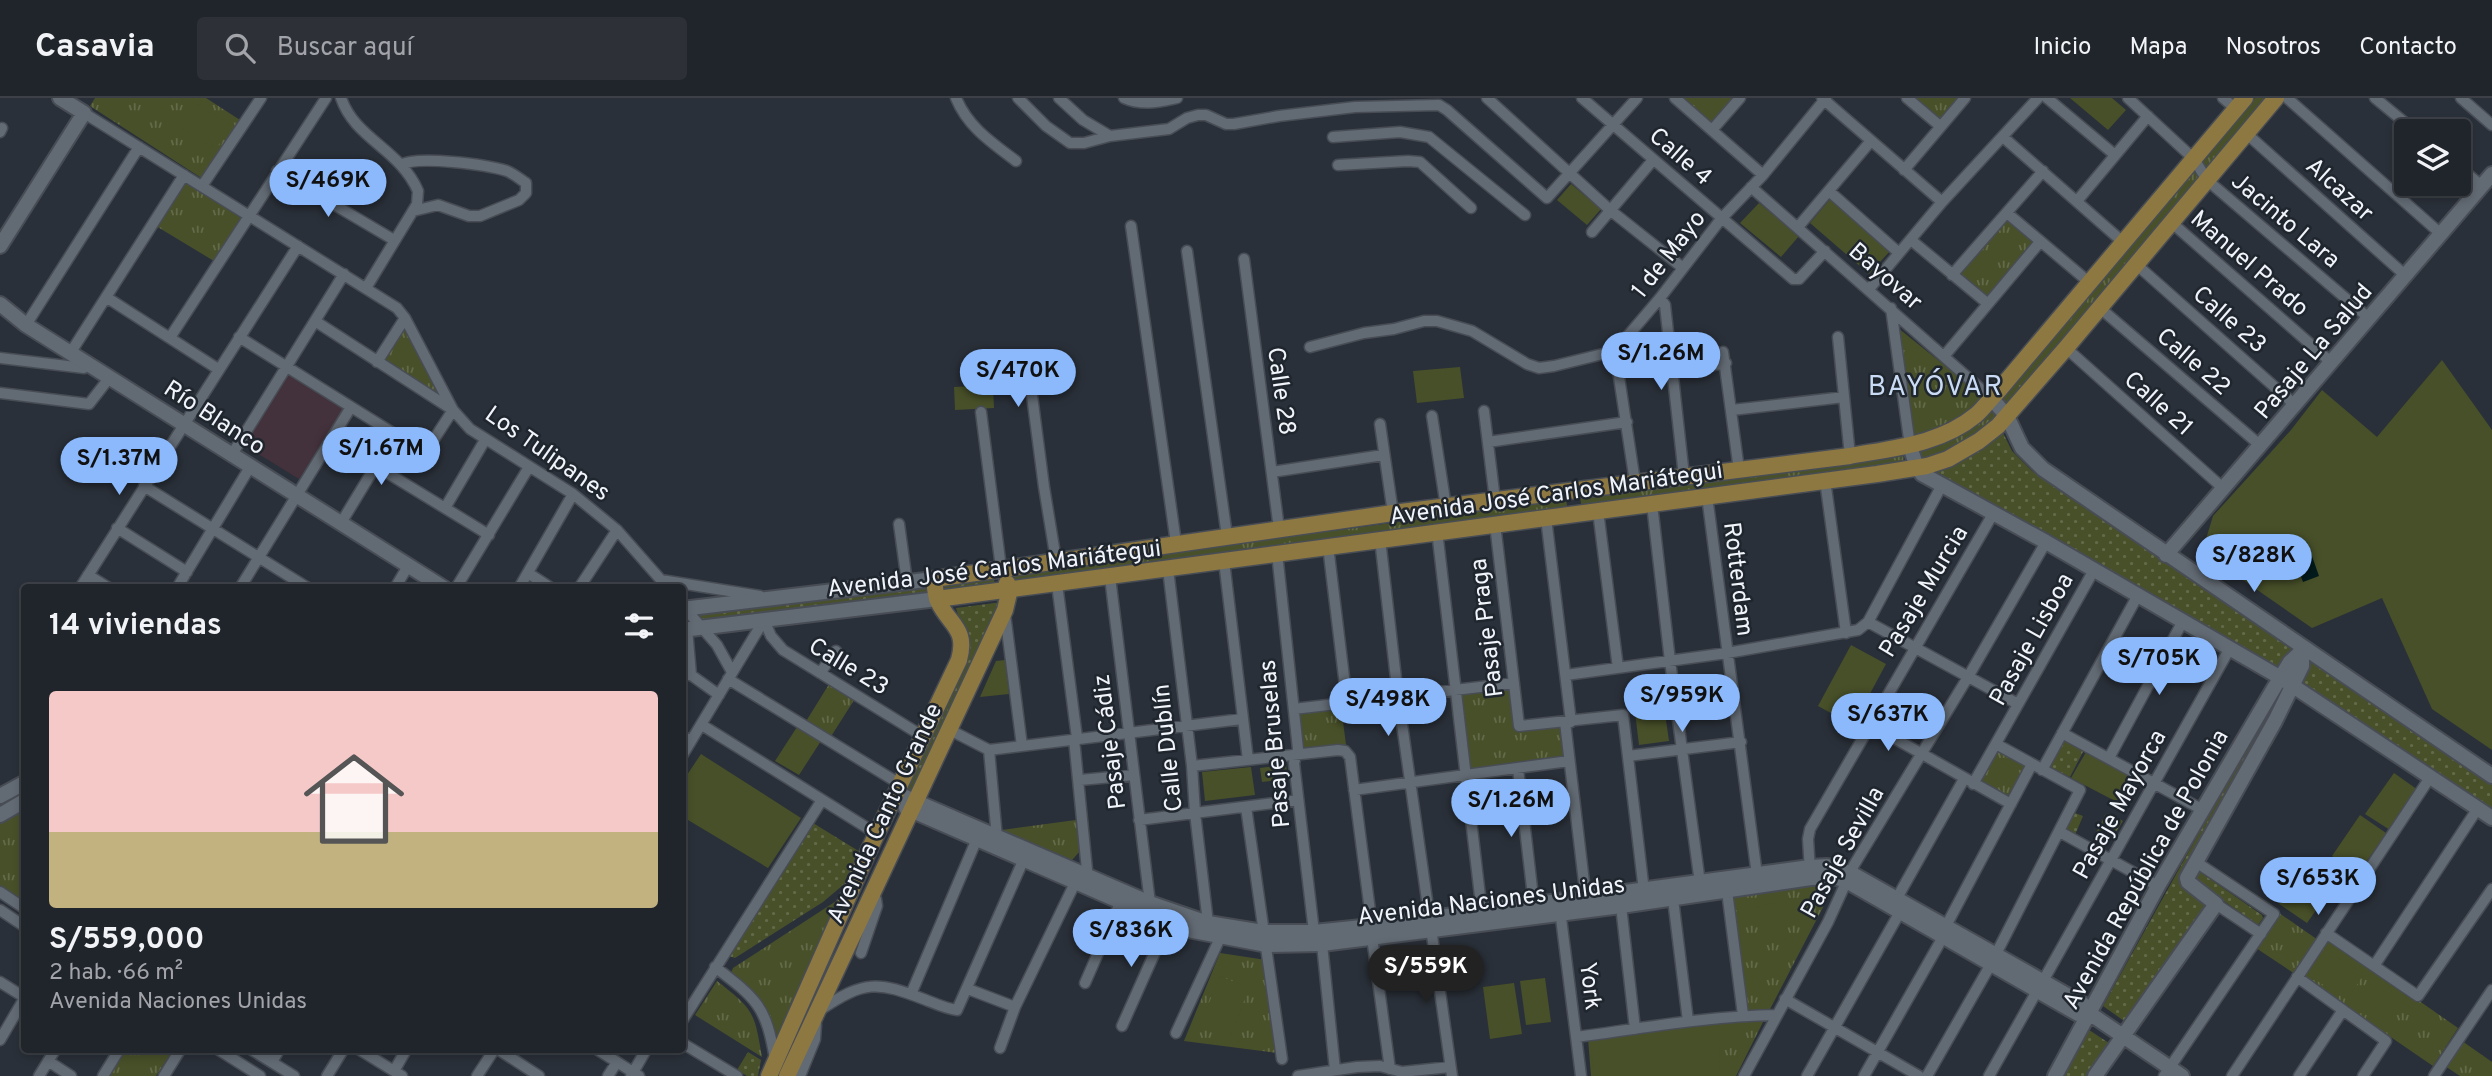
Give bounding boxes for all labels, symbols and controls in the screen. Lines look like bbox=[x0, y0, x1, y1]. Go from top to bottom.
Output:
search box bbox=[197, 17, 687, 80]
text: Casavia bbox=[35, 27, 155, 69]
icon: search bbox=[221, 29, 259, 67]
text: Buscar aquí bbox=[277, 32, 413, 65]
text: Inicio bbox=[2034, 33, 2091, 63]
text: Mapa bbox=[2129, 33, 2188, 63]
text: Nosotros bbox=[2226, 33, 2321, 63]
text: Contacto bbox=[2359, 33, 2457, 63]
map controls bbox=[2394, 119, 2471, 196]
button: layers bbox=[2394, 119, 2471, 196]
street label: Calle 4 bbox=[1642, 122, 1718, 193]
street label: Alcazar bbox=[2298, 152, 2379, 229]
pin: S/469K bbox=[271, 159, 385, 219]
text: S/469K bbox=[285, 167, 371, 196]
street label: Jacinto Lara bbox=[2224, 167, 2345, 276]
street label: 1 de Mayo bbox=[1626, 205, 1713, 305]
street label: Manuel Prado bbox=[2183, 205, 2314, 324]
street label: Bayovar bbox=[1841, 237, 1928, 318]
street label: Pasaje La Salud bbox=[2249, 278, 2380, 426]
street label: Calle 23 bbox=[2185, 280, 2272, 361]
street label: Calle 22 bbox=[2149, 322, 2236, 403]
pin: S/1.26M bbox=[1596, 332, 1726, 392]
text: S/1.26M bbox=[1617, 340, 1705, 369]
street label: Calle 28 bbox=[1259, 345, 1301, 437]
pin: S/470K bbox=[961, 350, 1075, 409]
text: S/470K bbox=[976, 357, 1060, 386]
street label: Calle 21 bbox=[2117, 366, 2199, 443]
district label: BAYÓVAR bbox=[1868, 368, 2004, 406]
street label: Río Blanco bbox=[157, 375, 271, 463]
street label: Los Tulipanes bbox=[478, 400, 615, 509]
pin: S/1.67M bbox=[316, 428, 446, 487]
text: S/1.67M bbox=[338, 435, 424, 464]
pin: S/1.37M bbox=[54, 438, 184, 497]
text: S/1.37M bbox=[77, 445, 161, 474]
street label: Avenida José Carlos Mariátegui bbox=[1388, 457, 1725, 533]
street label: Rotterdam bbox=[1715, 520, 1759, 638]
street label: Pasaje Murcia bbox=[1874, 521, 1976, 663]
pin: S/828K bbox=[2197, 534, 2311, 594]
street label: Avenida José Carlos Mariátegui bbox=[825, 535, 1163, 605]
text: S/828K bbox=[2212, 542, 2296, 571]
street label: Pasaje Praga bbox=[1465, 557, 1511, 699]
street label: Pasaje Lisboa bbox=[1984, 568, 2082, 712]
icon: filters bbox=[620, 607, 658, 645]
text: 14 viviendas bbox=[49, 608, 222, 645]
street label: Calle 23 bbox=[802, 632, 894, 703]
pin: S/705K bbox=[2102, 638, 2216, 697]
text: S/705K bbox=[2117, 645, 2201, 674]
street label: Pasaje Bruselas bbox=[1254, 658, 1298, 829]
street label: Pasaje Cádiz bbox=[1088, 672, 1134, 811]
pin: S/959K bbox=[1625, 674, 1739, 734]
pin: S/498K bbox=[1331, 678, 1445, 738]
street label: Calle Dublín bbox=[1147, 682, 1191, 813]
text: S/959K bbox=[1640, 682, 1724, 711]
text: S/498K bbox=[1345, 686, 1431, 715]
pin: S/637K bbox=[1831, 694, 1945, 753]
street label: Avenida Canto Grande bbox=[822, 699, 950, 929]
text: S/637K bbox=[1847, 701, 1929, 730]
street label: Avenida República de Polonia bbox=[2057, 725, 2236, 1015]
street label: Pasaje Mayorca bbox=[2067, 725, 2174, 885]
icon: home bbox=[291, 736, 417, 862]
pin: S/1.26M bbox=[1446, 780, 1576, 839]
street label: Pasaje Sevilla bbox=[1795, 782, 1892, 924]
text: S/1.26M bbox=[1467, 787, 1555, 816]
pin: S/653K bbox=[2261, 858, 2375, 917]
text: S/653K bbox=[2276, 865, 2360, 894]
street label: Avenida Naciones Unidas bbox=[1356, 871, 1627, 933]
pin: S/836K bbox=[1074, 910, 1188, 969]
text: S/836K bbox=[1089, 917, 1173, 946]
text: S/559,000 bbox=[49, 922, 205, 959]
pin: S/559K bbox=[1369, 946, 1483, 1005]
text: S/559K bbox=[1384, 953, 1468, 982]
text: 2 hab. · 66 m² bbox=[49, 959, 183, 988]
street label: York bbox=[1571, 960, 1607, 1012]
text: Avenida Naciones Unidas bbox=[49, 988, 307, 1017]

